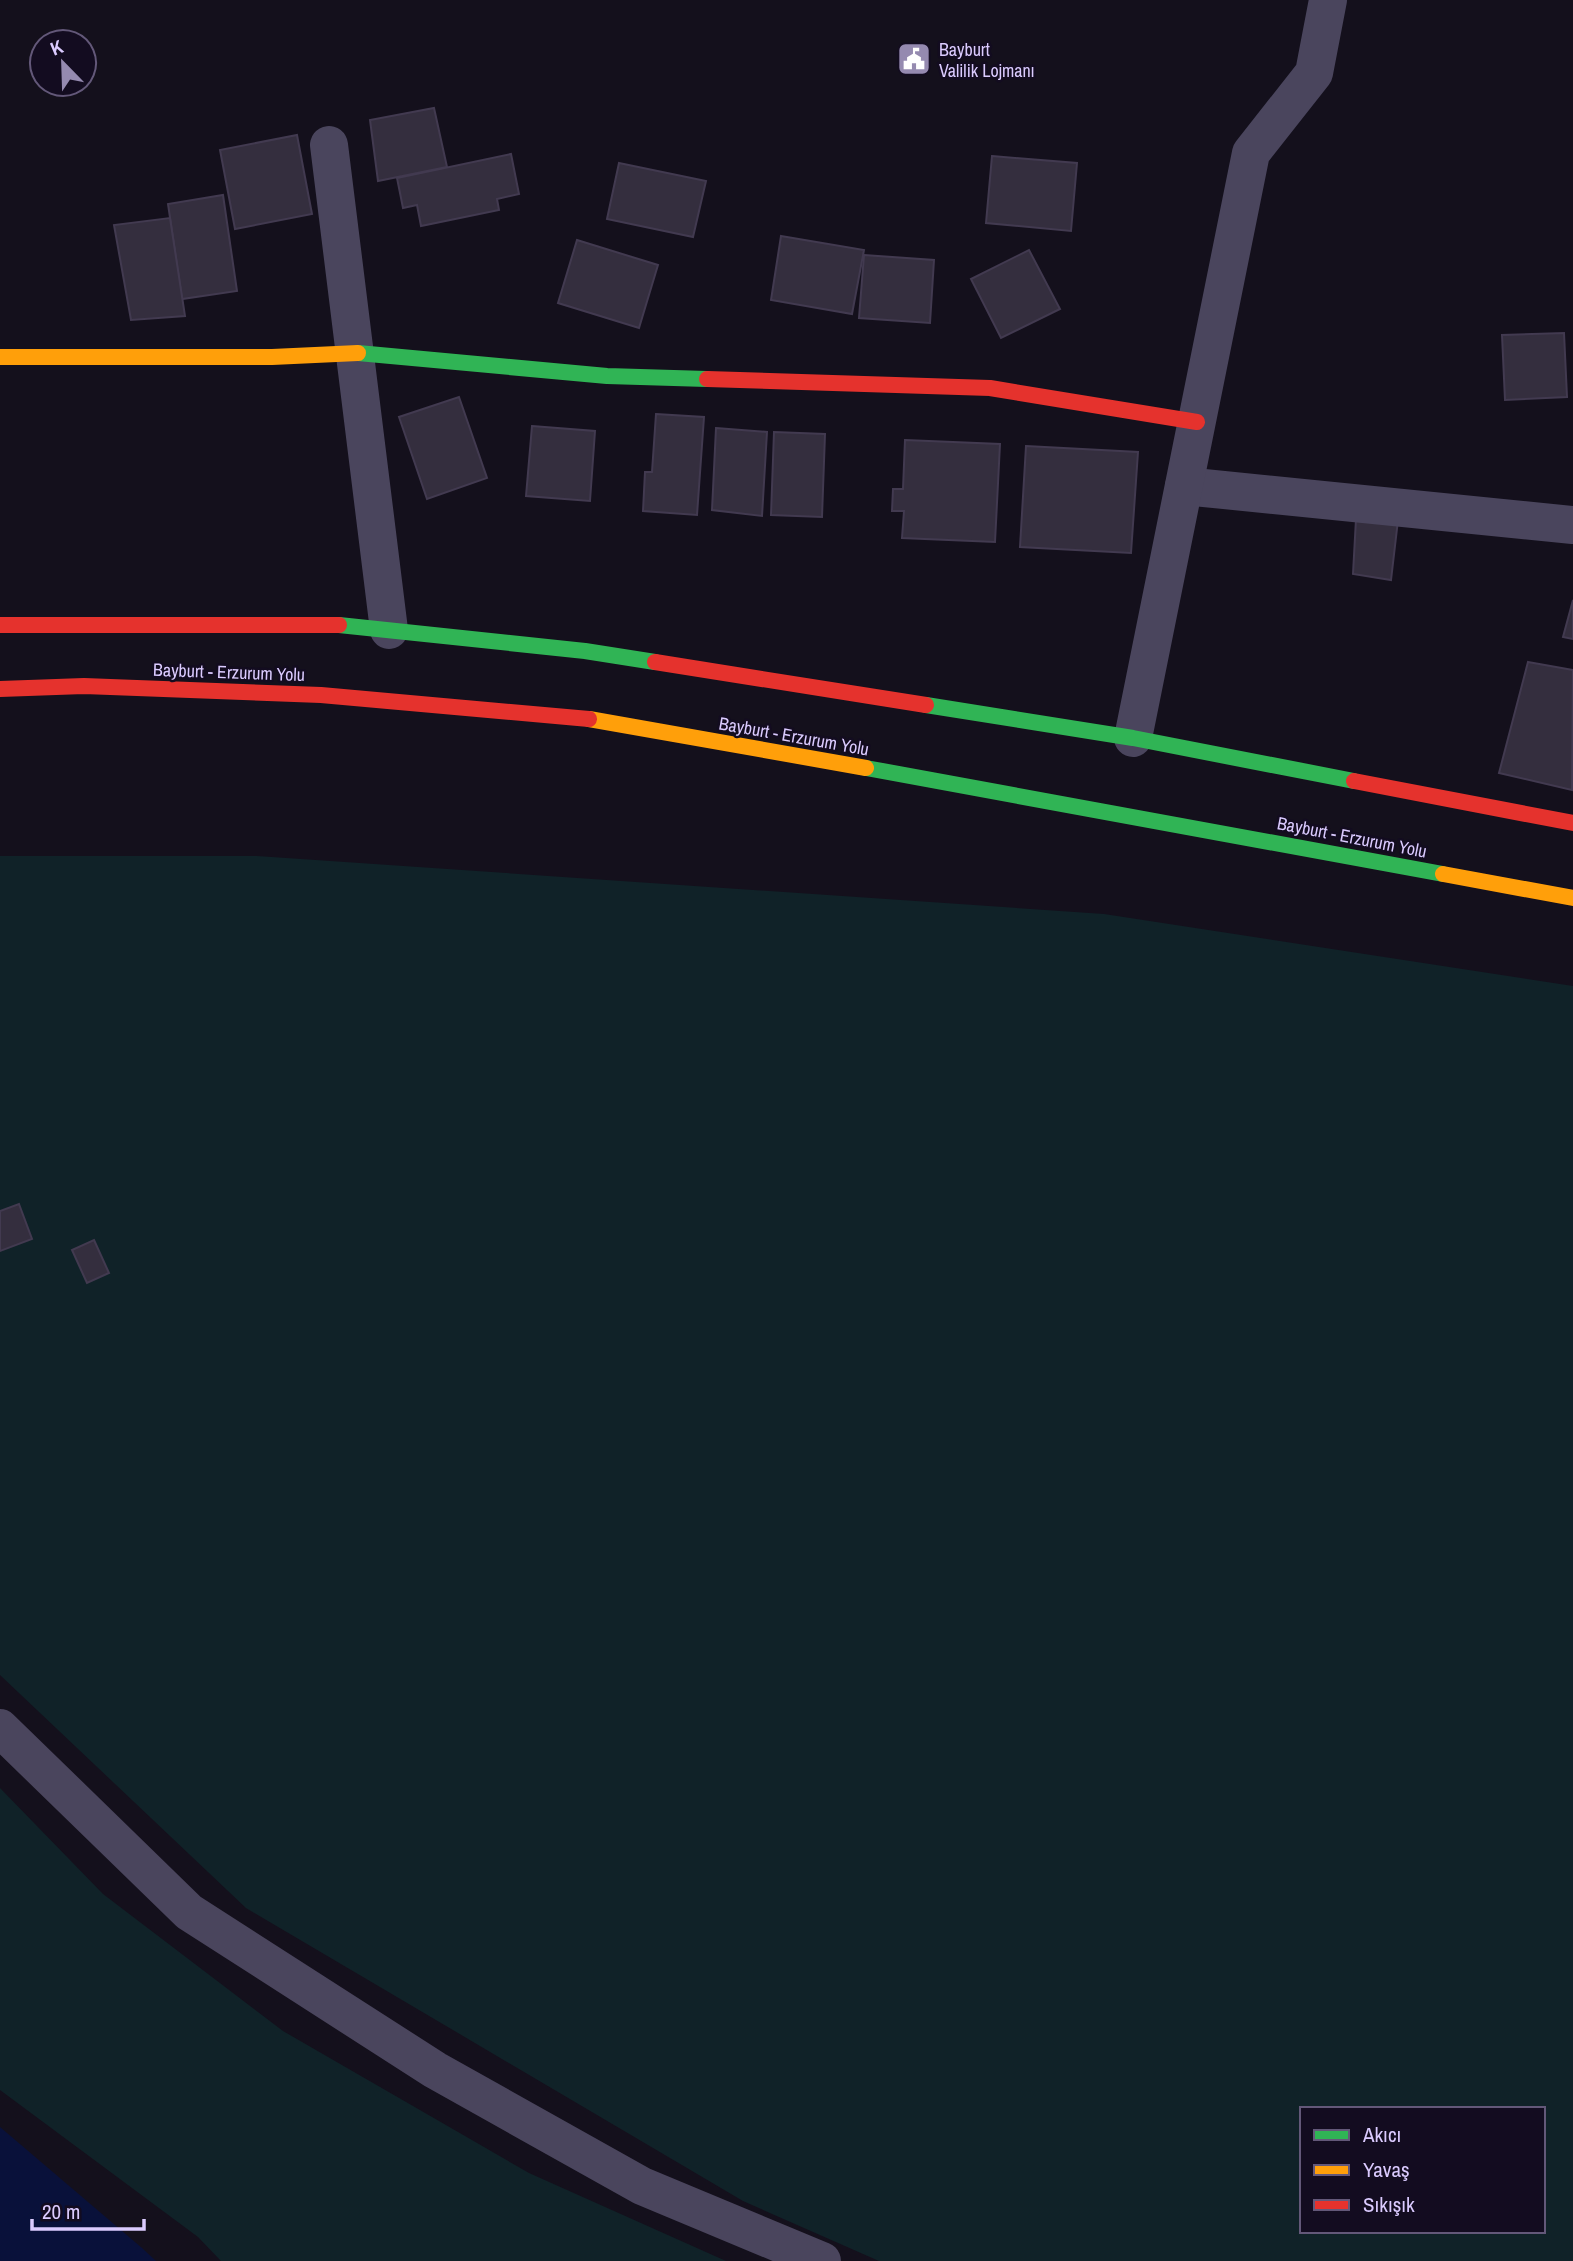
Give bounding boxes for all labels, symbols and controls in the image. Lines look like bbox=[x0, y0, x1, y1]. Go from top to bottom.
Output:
north arrow bbox=[28, 28, 98, 98]
text: K bbox=[46, 33, 67, 62]
place label: Bayburt Valilik Lojmanı bbox=[939, 37, 1035, 83]
public building icon: Bayburt Valilik Lojmanı bbox=[895, 40, 933, 78]
street label: Bayburt - Erzurum Yolu bbox=[153, 657, 305, 687]
street label: Bayburt - Erzurum Yolu bbox=[717, 710, 871, 762]
street label: Bayburt - Erzurum Yolu bbox=[1275, 810, 1429, 864]
legend bbox=[1300, 2107, 1545, 2233]
text: Akıcı bbox=[1362, 2120, 1401, 2149]
text: Yavaş bbox=[1363, 2155, 1410, 2184]
scale bar bbox=[32, 2188, 144, 2232]
text: Sıkışık bbox=[1363, 2190, 1415, 2219]
text: 20 m bbox=[42, 2197, 80, 2226]

